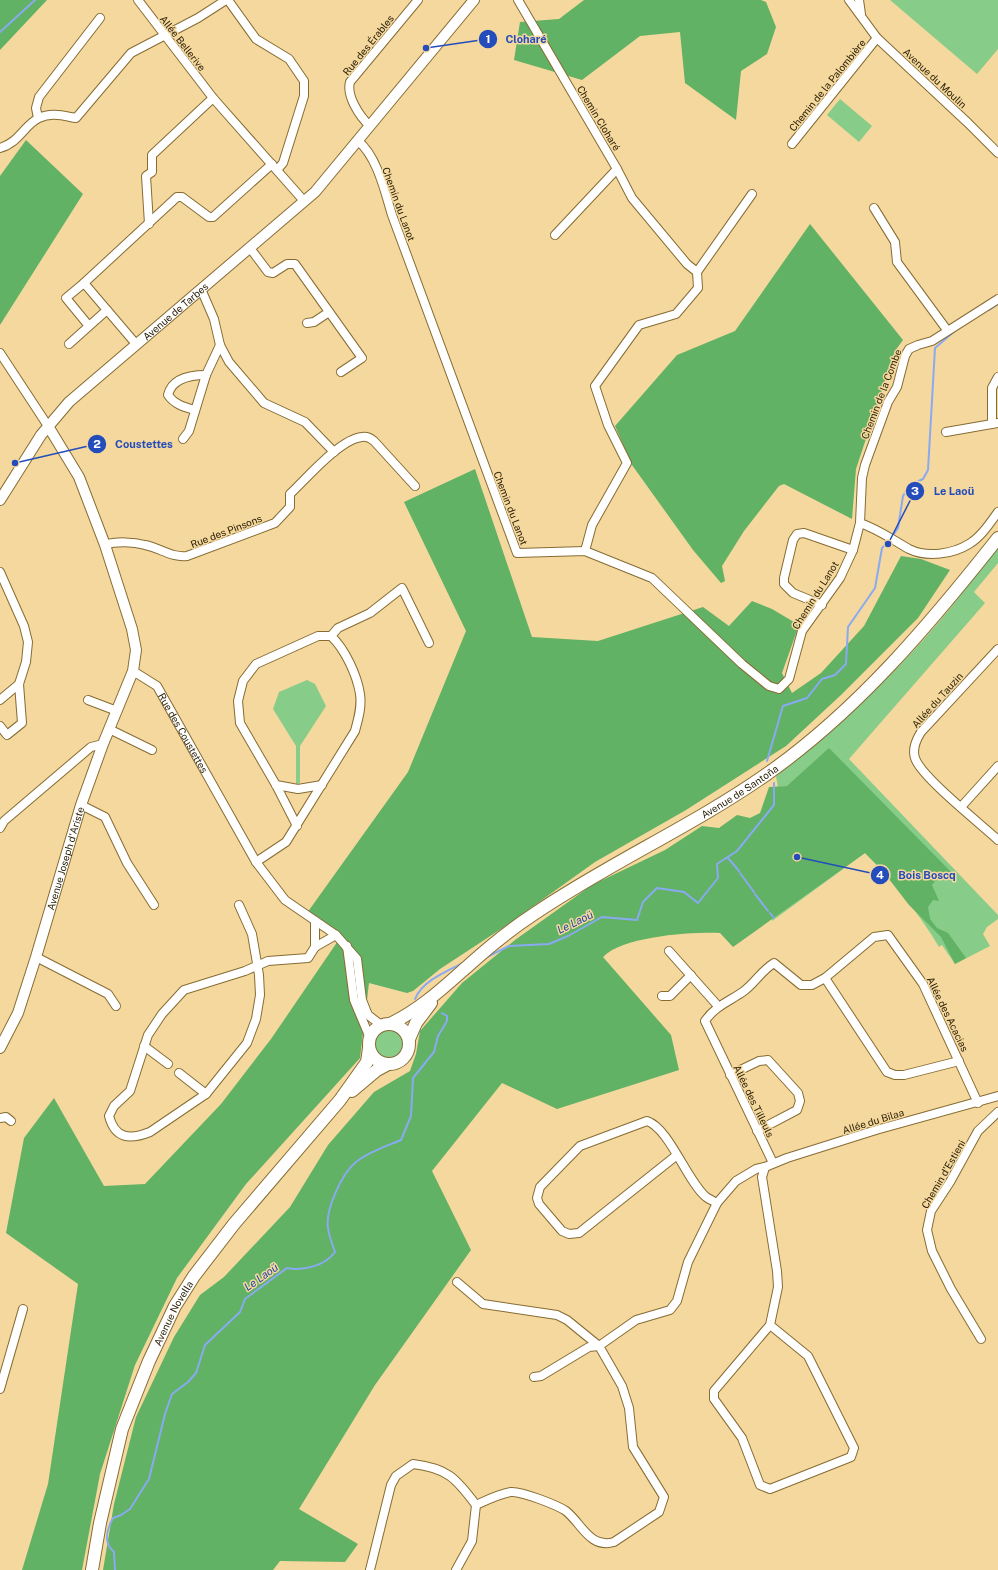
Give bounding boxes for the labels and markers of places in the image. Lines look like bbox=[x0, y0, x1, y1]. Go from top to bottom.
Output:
callout: Cloharé bbox=[478, 28, 555, 51]
callout: Coustettes bbox=[87, 433, 181, 456]
callout: Le Laoü bbox=[905, 479, 982, 502]
callout: Bois Boscq bbox=[870, 863, 964, 886]

